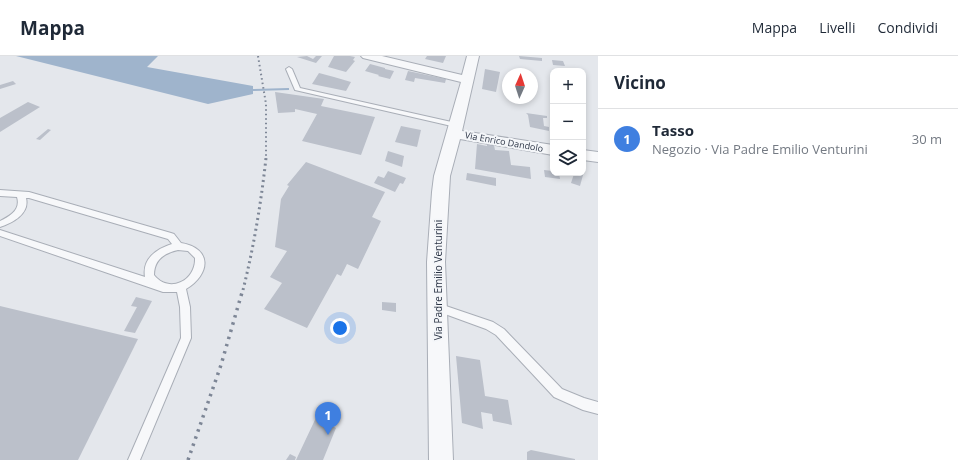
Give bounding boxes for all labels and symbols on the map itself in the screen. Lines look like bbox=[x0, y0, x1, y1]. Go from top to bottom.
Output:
north arrow bbox=[502, 68, 538, 104]
street label: Via Enrico Dandolo bbox=[464, 128, 544, 155]
street label: Via Padre Emilio Venturini bbox=[431, 220, 445, 340]
your location bbox=[330, 318, 350, 338]
pin: 1 bbox=[315, 402, 341, 435]

